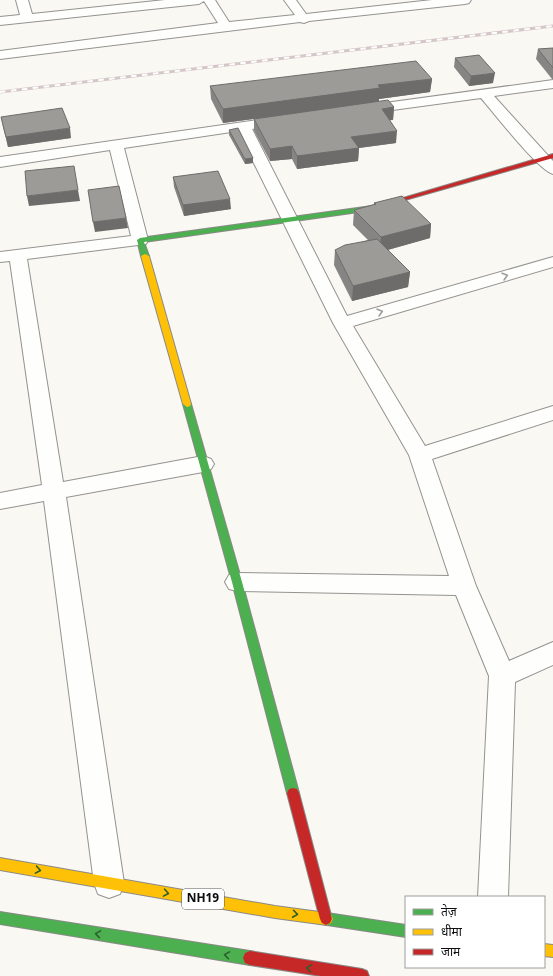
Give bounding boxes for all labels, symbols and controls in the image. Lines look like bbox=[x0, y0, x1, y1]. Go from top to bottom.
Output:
one-way arrow bbox=[501, 272, 508, 281]
one-way arrow bbox=[376, 308, 383, 317]
one-way arrow bbox=[35, 866, 42, 874]
one-way arrow bbox=[163, 888, 170, 897]
road number: NH19 bbox=[182, 889, 224, 909]
legend bbox=[405, 896, 545, 968]
text: तेज़ bbox=[441, 904, 458, 921]
one-way arrow bbox=[292, 909, 298, 918]
text: धीमा bbox=[441, 924, 463, 941]
one-way arrow bbox=[95, 930, 101, 939]
text: जाम bbox=[441, 945, 461, 961]
one-way arrow bbox=[224, 951, 230, 960]
one-way arrow bbox=[306, 964, 312, 973]

